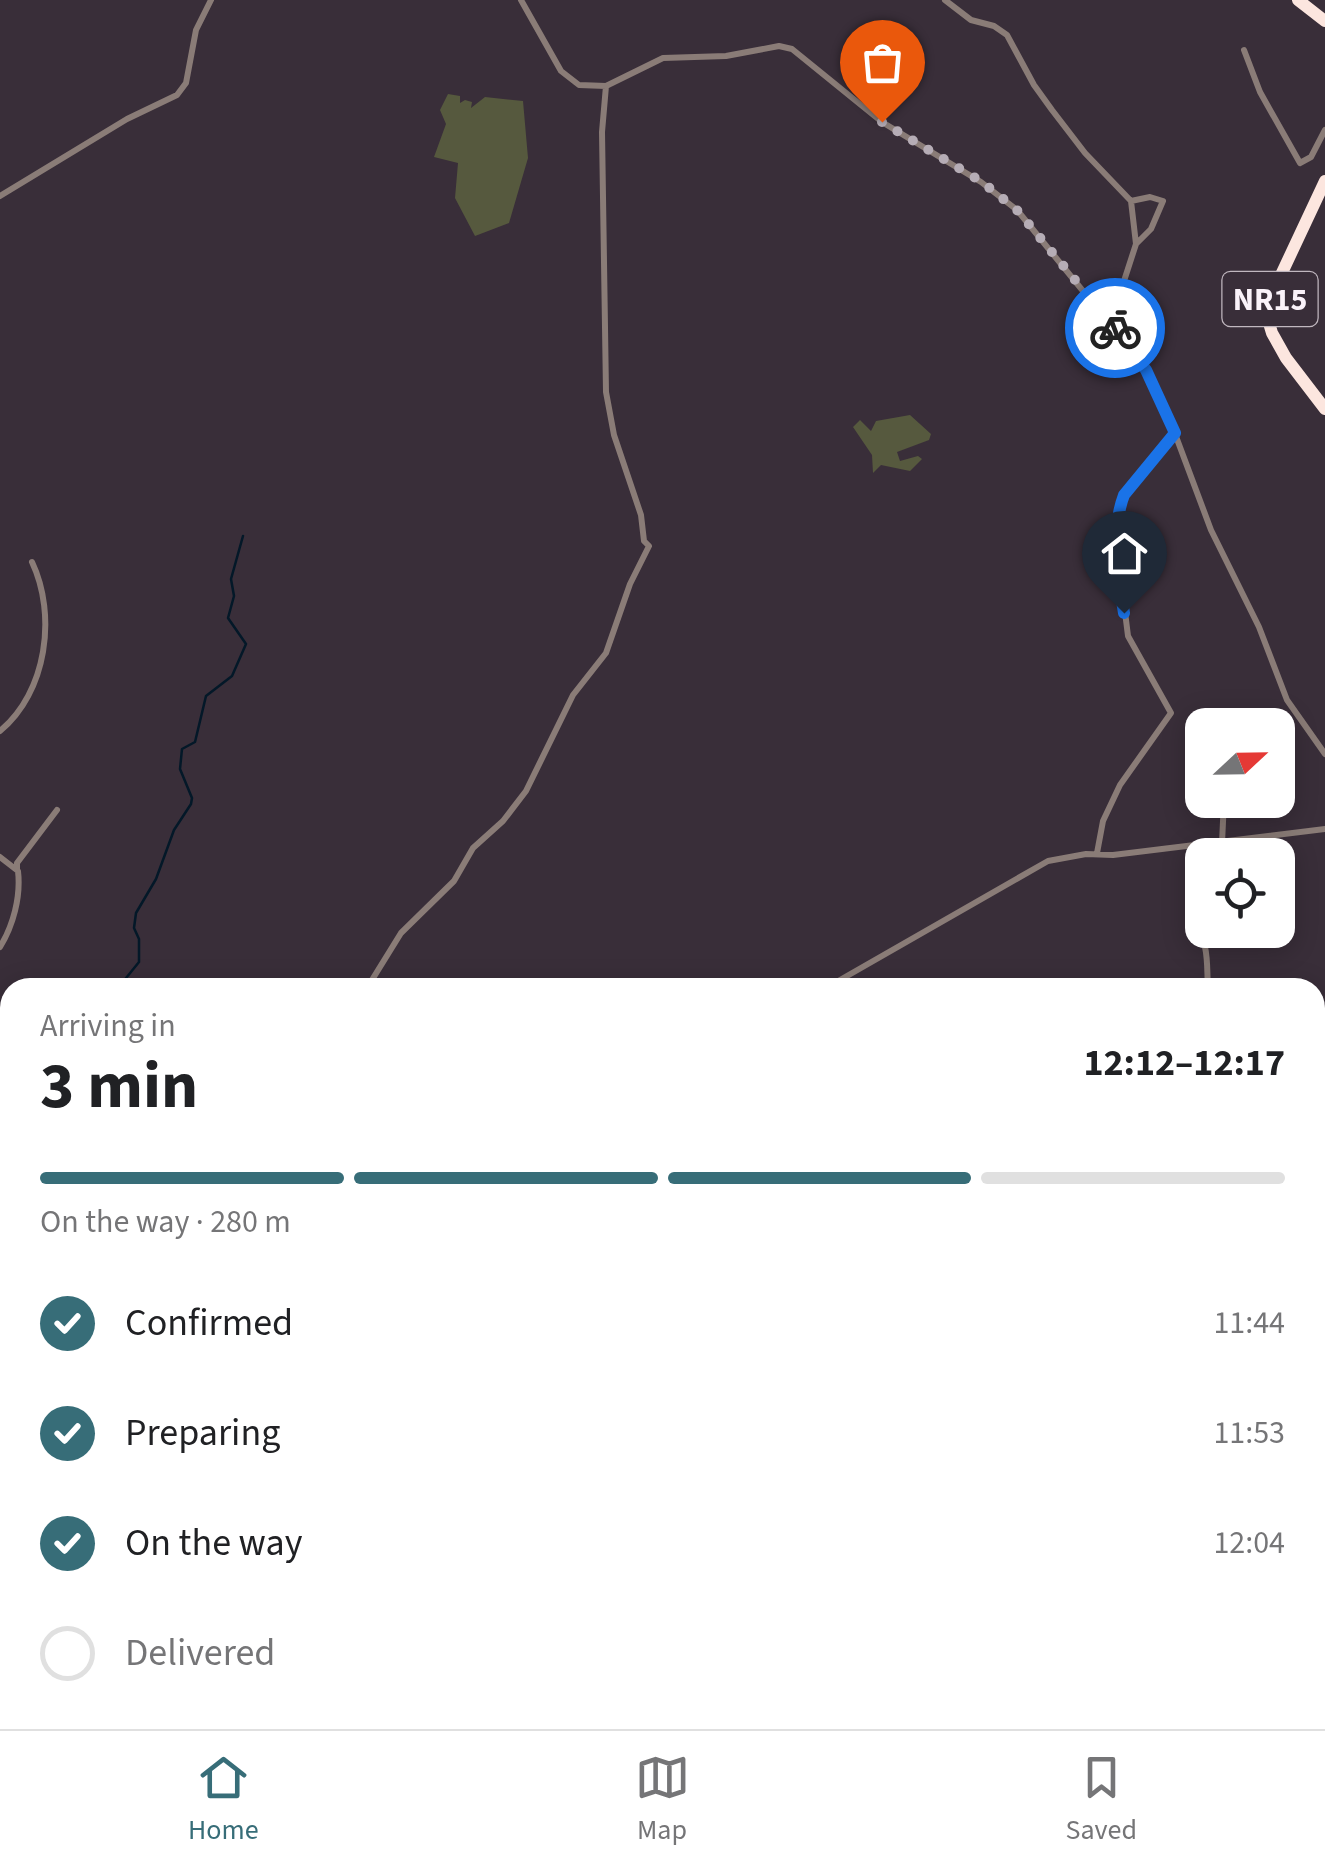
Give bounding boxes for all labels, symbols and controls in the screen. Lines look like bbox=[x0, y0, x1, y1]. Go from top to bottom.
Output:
pin bbox=[840, 20, 925, 123]
icon: bag bbox=[855, 35, 910, 90]
road number: NR15 bbox=[1222, 272, 1318, 326]
courier bbox=[1065, 278, 1165, 378]
icon: bike bbox=[1088, 301, 1143, 356]
pin bbox=[1082, 511, 1167, 614]
icon: home bbox=[1097, 526, 1152, 581]
north arrow bbox=[1185, 708, 1295, 818]
map controls bbox=[1185, 708, 1295, 948]
button: locate bbox=[1185, 838, 1295, 948]
text: Arriving in bbox=[40, 1003, 176, 1049]
text: 12:12–12:17 bbox=[1083, 1036, 1285, 1090]
text: 3 min bbox=[40, 1040, 198, 1133]
text: On the way · 280 m bbox=[40, 1199, 291, 1245]
icon: check bbox=[40, 1296, 95, 1351]
text: Confirmed bbox=[125, 1296, 293, 1350]
text: 11:44 bbox=[1213, 1300, 1285, 1346]
icon: check bbox=[40, 1406, 95, 1461]
text: Preparing bbox=[125, 1406, 280, 1460]
text: 11:53 bbox=[1213, 1410, 1285, 1456]
icon: check bbox=[40, 1516, 95, 1571]
text: On the way bbox=[125, 1516, 302, 1570]
text: 12:04 bbox=[1213, 1520, 1285, 1566]
text: Delivered bbox=[125, 1626, 275, 1680]
tab: Home bbox=[188, 1750, 259, 1850]
tab: Map bbox=[635, 1750, 690, 1850]
tab: Saved bbox=[1066, 1750, 1137, 1850]

